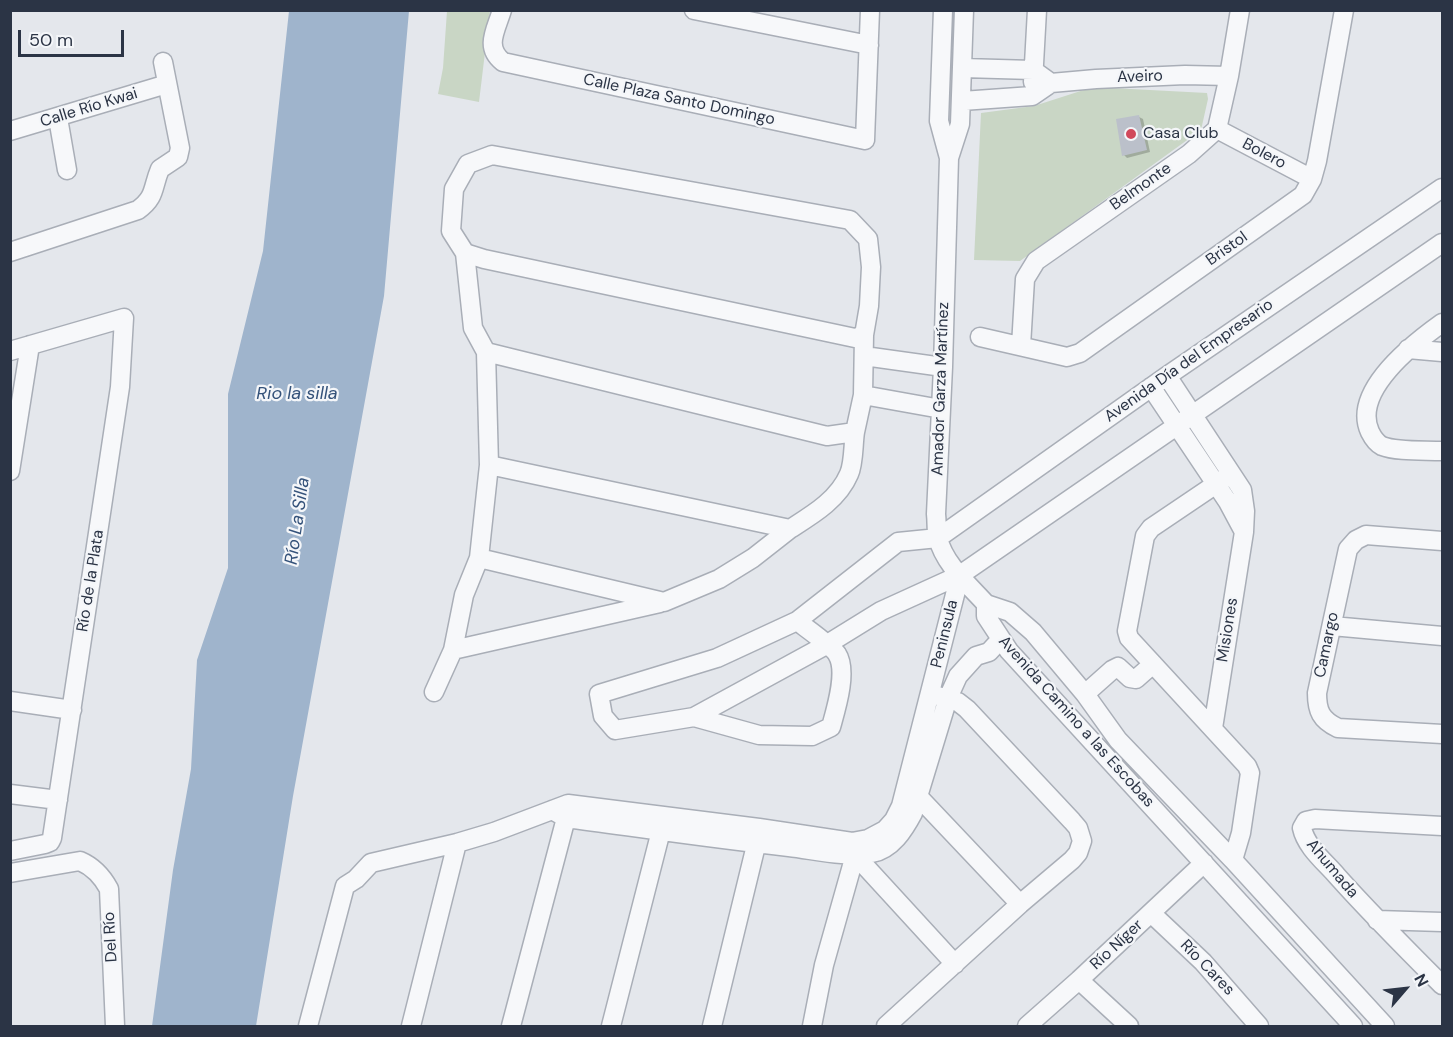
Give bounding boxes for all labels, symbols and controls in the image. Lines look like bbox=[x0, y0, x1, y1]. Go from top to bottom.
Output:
scale bar bbox=[21, 18, 128, 56]
text: 50 m bbox=[29, 28, 73, 52]
street label: Aveiro bbox=[1117, 67, 1163, 87]
street label: Calle Plaza Santo Domingo bbox=[581, 70, 777, 130]
street label: Calle Río Kwai bbox=[38, 84, 140, 132]
place label: Casa Club bbox=[1143, 124, 1218, 144]
marker: Casa Club bbox=[1124, 127, 1138, 141]
street label: Bolero bbox=[1239, 135, 1289, 173]
street label: Belmonte bbox=[1107, 159, 1175, 215]
street label: Bristol bbox=[1203, 228, 1251, 270]
street label: Avenida Día del Empresario bbox=[1101, 295, 1277, 427]
street label: Amador Garza Martínez bbox=[928, 302, 954, 476]
water label: Rio la silla bbox=[256, 383, 338, 405]
water label: Río La Silla bbox=[281, 476, 315, 566]
street label: Río de la Plata bbox=[73, 529, 109, 633]
street label: Misiones bbox=[1213, 596, 1243, 664]
street label: Peninsula bbox=[927, 598, 963, 670]
street label: Camargo bbox=[1311, 610, 1343, 680]
street label: Avenida Camino a las Escobas bbox=[994, 632, 1158, 812]
street label: Ahumada bbox=[1302, 836, 1362, 902]
street label: Del Río bbox=[100, 911, 122, 963]
street label: Río Níger bbox=[1087, 916, 1147, 974]
street label: Río Cares bbox=[1176, 936, 1238, 1000]
north arrow bbox=[1375, 959, 1435, 1019]
text: N bbox=[1409, 970, 1433, 990]

